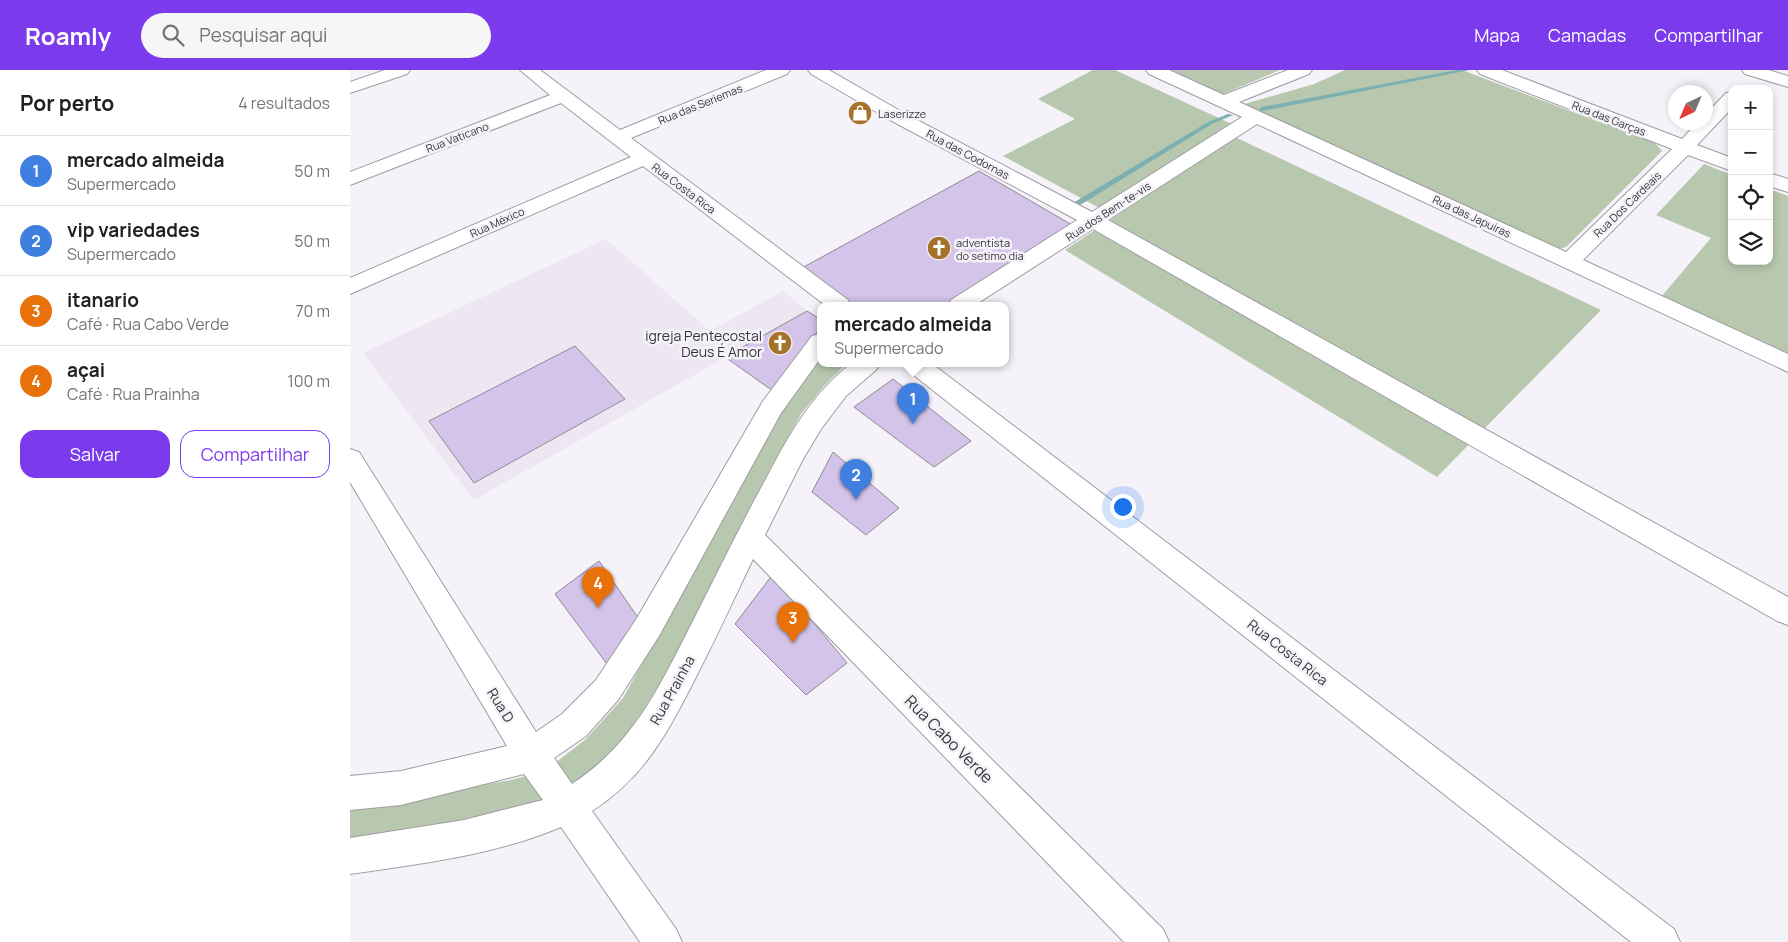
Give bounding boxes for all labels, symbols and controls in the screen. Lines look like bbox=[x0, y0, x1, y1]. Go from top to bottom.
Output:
search box bbox=[141, 13, 491, 58]
text: Roamly bbox=[25, 19, 111, 52]
icon: search bbox=[159, 21, 187, 49]
text: Pesquisar aqui bbox=[199, 22, 327, 48]
text: Mapa bbox=[1474, 23, 1520, 47]
text: Camadas bbox=[1548, 23, 1626, 47]
text: Compartilhar bbox=[1654, 23, 1763, 47]
street label: Rua das Seriemas bbox=[656, 80, 745, 128]
north arrow bbox=[1668, 85, 1713, 130]
map controls bbox=[1728, 85, 1773, 265]
button: + bbox=[1728, 85, 1773, 130]
text: Por perto bbox=[20, 89, 114, 117]
text: 4 resultados bbox=[238, 92, 330, 114]
street label: Rua das Garças bbox=[1570, 97, 1648, 139]
shop icon: Laserizze bbox=[847, 100, 873, 126]
place label: Laserizze bbox=[878, 106, 927, 121]
street label: Rua Vaticano bbox=[423, 118, 491, 156]
street label: Rua das Codornas bbox=[924, 126, 1012, 182]
button: − bbox=[1728, 130, 1773, 175]
text: mercado almeida bbox=[67, 147, 224, 173]
street label: Rua Costa Rica bbox=[649, 159, 719, 217]
text: 1 bbox=[32, 160, 40, 182]
text: 50 m bbox=[294, 160, 330, 182]
street label: Rua Dos Cardeais bbox=[1590, 168, 1664, 240]
text: Supermercado bbox=[67, 173, 176, 195]
button: locate bbox=[1728, 175, 1773, 220]
street label: Rua dos Bem-te-vis bbox=[1062, 178, 1154, 244]
street label: Rua das Japuiras bbox=[1430, 191, 1514, 241]
street label: Rua México bbox=[467, 203, 527, 241]
text: vip variedades bbox=[67, 217, 200, 243]
button: layers bbox=[1728, 220, 1773, 265]
text: 2 bbox=[31, 230, 41, 252]
text: 50 m bbox=[294, 230, 330, 252]
church icon: adventista do setimo dia bbox=[926, 235, 952, 261]
place label: adventista do setimo dia bbox=[956, 235, 1024, 263]
text: Supermercado bbox=[67, 243, 176, 265]
text: itanario bbox=[67, 287, 139, 313]
text: 3 bbox=[31, 300, 41, 322]
text: 70 m bbox=[295, 300, 330, 322]
popup bbox=[817, 302, 1009, 367]
text: mercado almeida bbox=[834, 311, 992, 337]
text: Café · Rua Cabo Verde bbox=[67, 313, 229, 335]
place label: igreja Pentecostal Deus É Amor bbox=[645, 326, 762, 361]
church icon: igreja Pentecostal Deus É Amor bbox=[767, 330, 793, 356]
text: Supermercado bbox=[834, 337, 943, 359]
text: açai bbox=[67, 357, 105, 383]
text: 4 bbox=[31, 370, 41, 392]
text: 100 m bbox=[287, 370, 330, 392]
text: Café · Rua Prainha bbox=[67, 383, 200, 405]
pin: 1 bbox=[897, 383, 929, 424]
button: Salvar bbox=[20, 430, 170, 478]
button: Compartilhar bbox=[180, 430, 330, 478]
pin: 2 bbox=[840, 459, 872, 500]
your location bbox=[1110, 494, 1136, 520]
pin: 4 bbox=[582, 567, 614, 608]
pin: 3 bbox=[777, 602, 809, 643]
street label: Rua Costa Rica bbox=[1244, 615, 1332, 689]
street label: Rua Prainha bbox=[645, 652, 699, 728]
street label: Rua D bbox=[483, 684, 519, 726]
street label: Rua Cabo Verde bbox=[900, 690, 998, 788]

